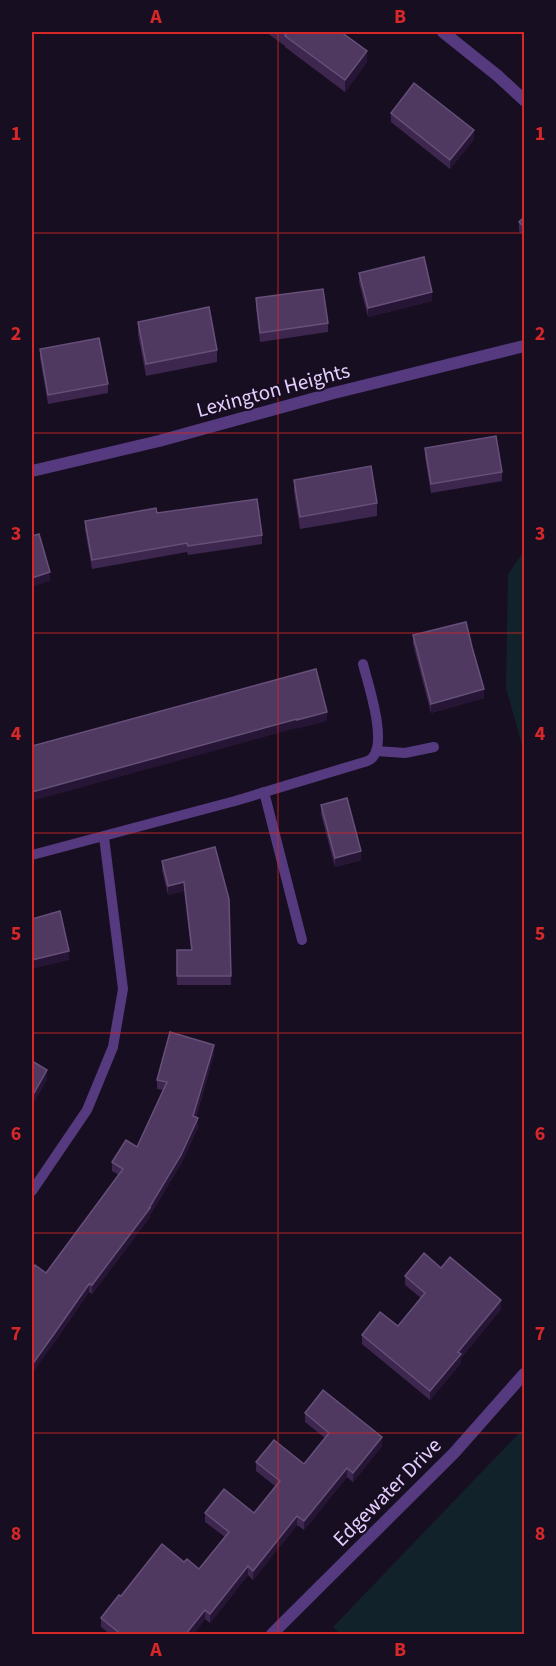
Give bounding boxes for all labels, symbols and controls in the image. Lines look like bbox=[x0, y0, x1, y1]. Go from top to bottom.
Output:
text: A bbox=[149, 3, 162, 31]
text: B bbox=[394, 3, 406, 31]
text: 1 bbox=[11, 120, 21, 148]
text: 1 bbox=[535, 120, 545, 148]
text: 2 bbox=[11, 320, 21, 348]
text: 2 bbox=[535, 320, 545, 348]
street label: Lexington Heights bbox=[193, 355, 353, 425]
text: 3 bbox=[11, 520, 21, 548]
text: 3 bbox=[535, 520, 545, 548]
text: 4 bbox=[11, 720, 22, 748]
text: 4 bbox=[535, 720, 546, 748]
text: 5 bbox=[11, 920, 21, 948]
text: 5 bbox=[535, 920, 545, 948]
text: 6 bbox=[11, 1120, 21, 1148]
text: 6 bbox=[535, 1120, 545, 1148]
text: 7 bbox=[11, 1320, 21, 1348]
text: 7 bbox=[535, 1320, 545, 1348]
street label: Edgewater Drive bbox=[326, 1431, 448, 1553]
text: 8 bbox=[11, 1520, 21, 1548]
text: 8 bbox=[535, 1520, 545, 1548]
text: A bbox=[149, 1636, 162, 1664]
text: B bbox=[394, 1636, 406, 1664]

